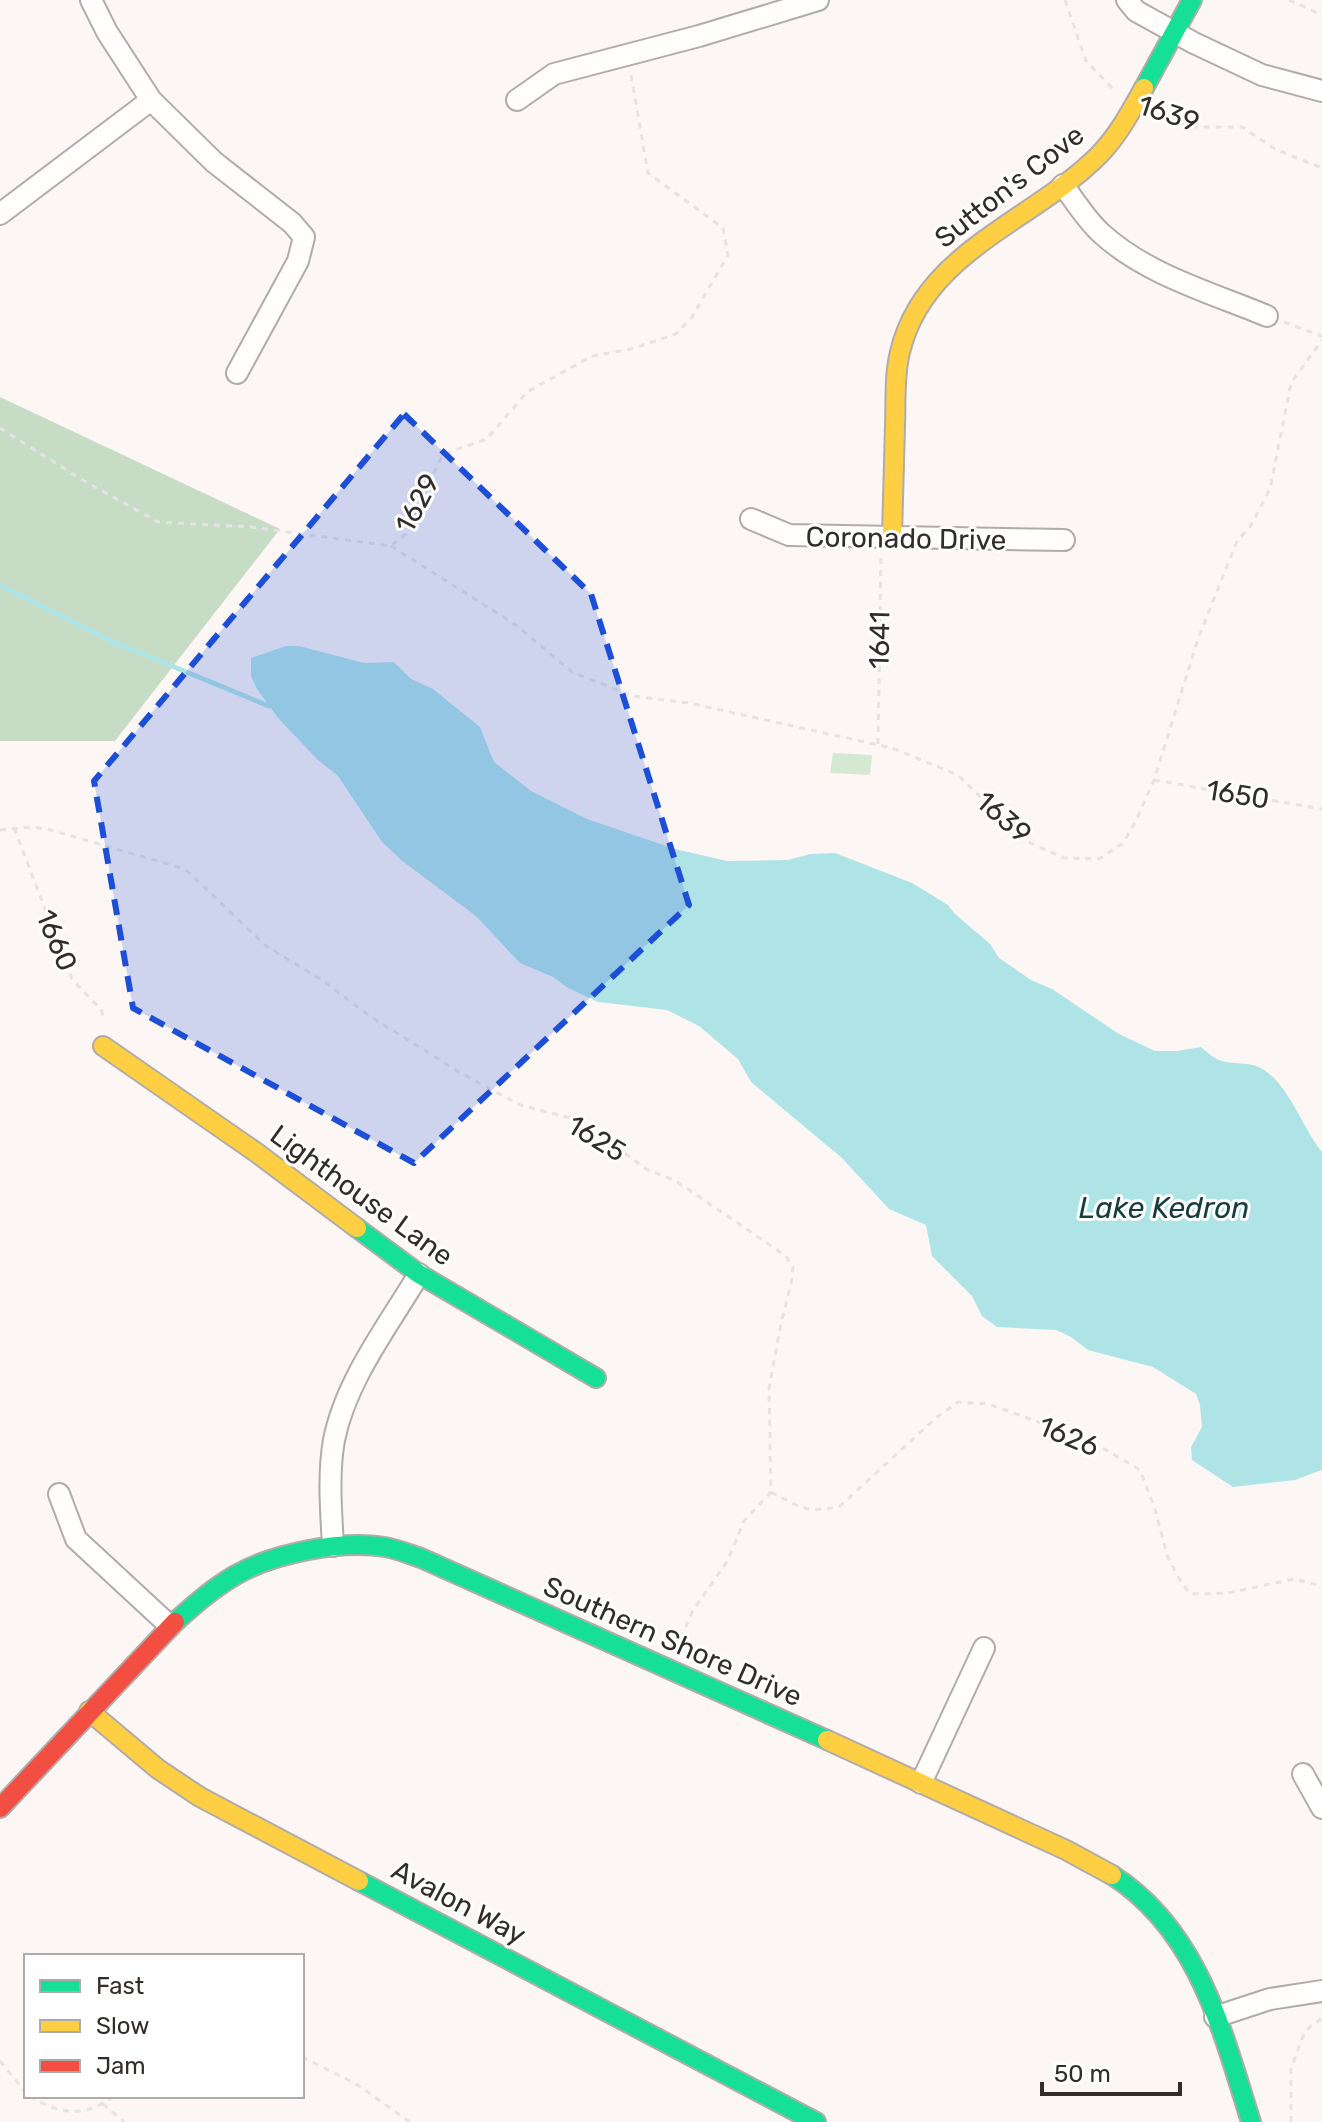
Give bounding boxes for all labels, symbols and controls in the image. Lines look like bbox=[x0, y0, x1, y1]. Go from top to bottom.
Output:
street label: 1639 bbox=[1134, 88, 1204, 139]
street label: Sutton's Cove bbox=[928, 118, 1090, 255]
street label: 1629 bbox=[388, 468, 447, 538]
street label: Coronado Drive bbox=[805, 520, 1007, 557]
street label: 1641 bbox=[862, 611, 897, 669]
street label: 1650 bbox=[1204, 773, 1272, 816]
street label: 1639 bbox=[969, 784, 1038, 850]
street label: 1660 bbox=[29, 905, 84, 976]
street label: 1625 bbox=[562, 1108, 632, 1169]
street label: Lighthouse Lane bbox=[264, 1118, 459, 1273]
water label: Lake Kedron bbox=[1079, 1190, 1249, 1226]
street label: 1626 bbox=[1034, 1410, 1104, 1463]
street label: Southern Shore Drive bbox=[538, 1570, 807, 1713]
street label: Avalon Way bbox=[386, 1853, 531, 1952]
legend bbox=[24, 1954, 304, 2098]
text: Fast bbox=[96, 1972, 144, 2000]
text: Slow bbox=[96, 2012, 149, 2040]
scale bar bbox=[1042, 2046, 1180, 2096]
text: Jam bbox=[96, 2052, 146, 2080]
text: 50 m bbox=[1054, 2060, 1111, 2088]

